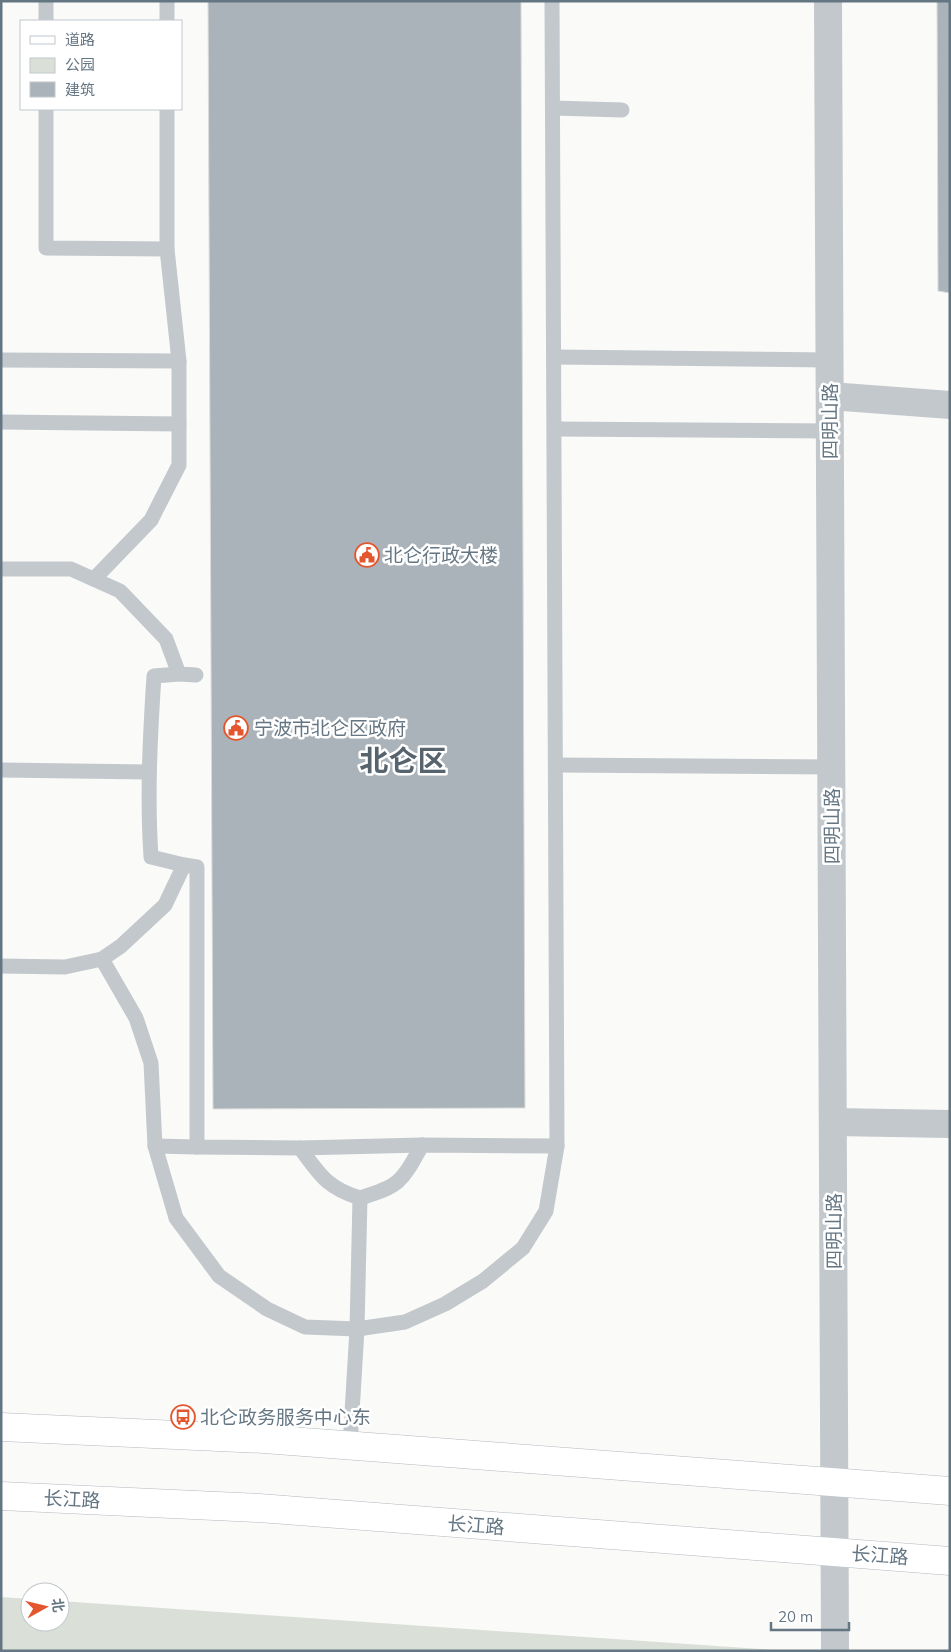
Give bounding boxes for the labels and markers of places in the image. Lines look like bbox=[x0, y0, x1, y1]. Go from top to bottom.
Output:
public building icon: 北仑行政大楼 bbox=[354, 542, 380, 568]
place label: 北仑行政大楼 bbox=[384, 543, 498, 567]
public building icon: 宁波市北仑区政府 bbox=[223, 715, 249, 741]
place label: 宁波市北仑区政府 bbox=[254, 716, 406, 740]
bus stop icon: 北仑政务服务中心东 bbox=[170, 1404, 196, 1430]
place label: 北仑政务服务中心东 bbox=[200, 1405, 371, 1429]

